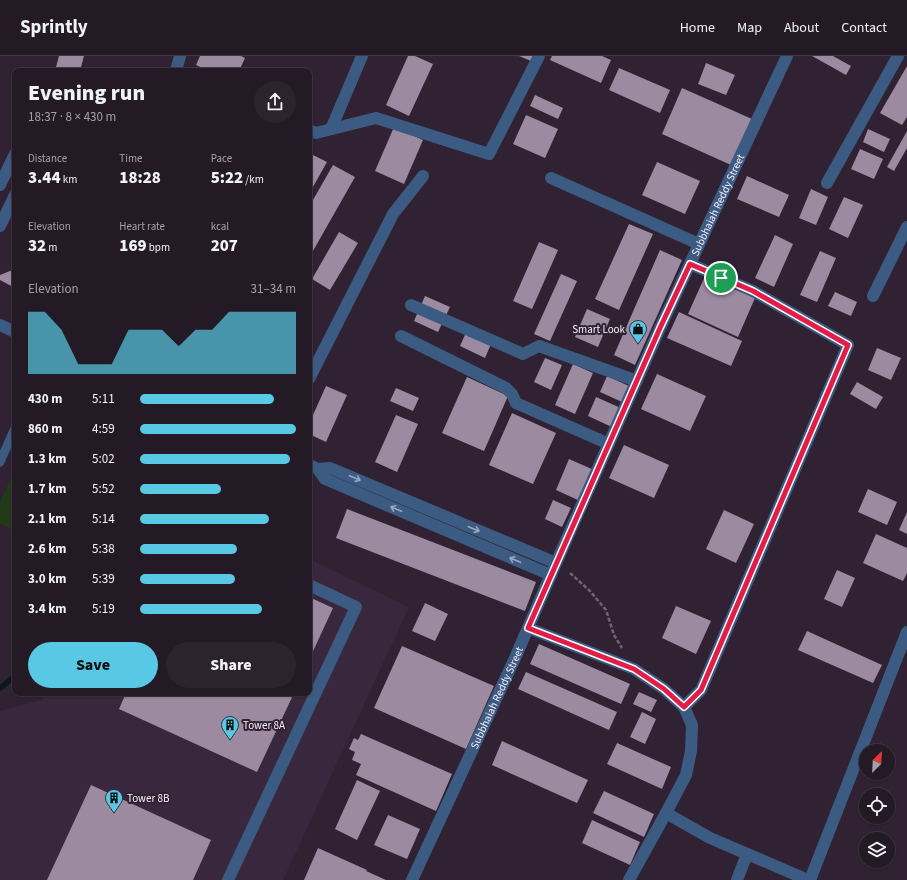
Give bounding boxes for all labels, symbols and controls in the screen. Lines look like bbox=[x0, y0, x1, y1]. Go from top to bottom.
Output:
text: Sprintly bbox=[20, 14, 88, 41]
text: Home bbox=[680, 18, 715, 38]
text: Map bbox=[737, 18, 762, 38]
text: About bbox=[784, 18, 819, 38]
text: Contact bbox=[841, 18, 887, 38]
text: Evening run bbox=[28, 77, 145, 109]
button: share bbox=[254, 81, 296, 123]
text: 18:37 · 8 × 430 m bbox=[28, 108, 116, 126]
text: Distance bbox=[28, 151, 67, 166]
text: Time bbox=[119, 151, 143, 166]
text: Pace bbox=[211, 151, 232, 166]
street label: Subbhaiah Reddy Street bbox=[687, 151, 748, 258]
text: 3.44 bbox=[28, 166, 61, 190]
text: 18:28 bbox=[119, 166, 161, 190]
text: 5:22 bbox=[211, 166, 243, 190]
text: km bbox=[61, 172, 77, 187]
text: /km bbox=[243, 172, 264, 187]
text: Elevation bbox=[28, 219, 71, 234]
text: Heart rate bbox=[119, 219, 165, 234]
text: kcal bbox=[211, 219, 229, 234]
text: 32 bbox=[28, 234, 46, 258]
text: 169 bbox=[119, 234, 147, 258]
text: 207 bbox=[211, 234, 238, 258]
text: m bbox=[46, 240, 57, 255]
text: bpm bbox=[147, 240, 170, 255]
pin bbox=[704, 261, 738, 295]
icon: arrive bbox=[710, 267, 732, 289]
text: Elevation bbox=[28, 280, 79, 298]
text: 31–34 m bbox=[251, 280, 296, 298]
shop icon: Smart Look bbox=[628, 319, 648, 344]
place label: Smart Look bbox=[572, 322, 626, 337]
text: 430 m bbox=[28, 390, 62, 408]
text: 5:11 bbox=[92, 390, 115, 408]
text: 860 m bbox=[28, 420, 62, 438]
text: 4:59 bbox=[92, 420, 115, 438]
text: 1.3 km bbox=[28, 450, 67, 468]
text: 5:02 bbox=[92, 450, 115, 468]
one-way arrow bbox=[348, 475, 360, 483]
text: 1.7 km bbox=[28, 480, 67, 498]
text: 5:52 bbox=[92, 480, 115, 498]
one-way arrow bbox=[390, 505, 402, 512]
text: 2.1 km bbox=[28, 510, 67, 528]
text: 5:14 bbox=[92, 510, 115, 528]
one-way arrow bbox=[468, 526, 480, 533]
text: 2.6 km bbox=[28, 540, 67, 558]
text: 5:38 bbox=[92, 540, 115, 558]
one-way arrow bbox=[510, 555, 522, 563]
text: 3.0 km bbox=[28, 570, 67, 588]
text: 5:39 bbox=[92, 570, 115, 588]
text: 3.4 km bbox=[28, 600, 67, 618]
text: 5:19 bbox=[92, 600, 115, 618]
button: Save bbox=[28, 642, 158, 688]
button: Share bbox=[166, 642, 296, 688]
street label: Subbhaiah Reddy Street bbox=[466, 644, 527, 751]
building icon: Tower 8A bbox=[220, 715, 240, 740]
place label: Tower 8A bbox=[243, 718, 285, 733]
north arrow bbox=[859, 744, 895, 780]
map controls bbox=[859, 744, 895, 868]
building icon: Tower 8B bbox=[104, 788, 124, 813]
button: locate bbox=[859, 788, 895, 824]
place label: Tower 8B bbox=[127, 791, 170, 806]
button: layers bbox=[859, 832, 895, 868]

